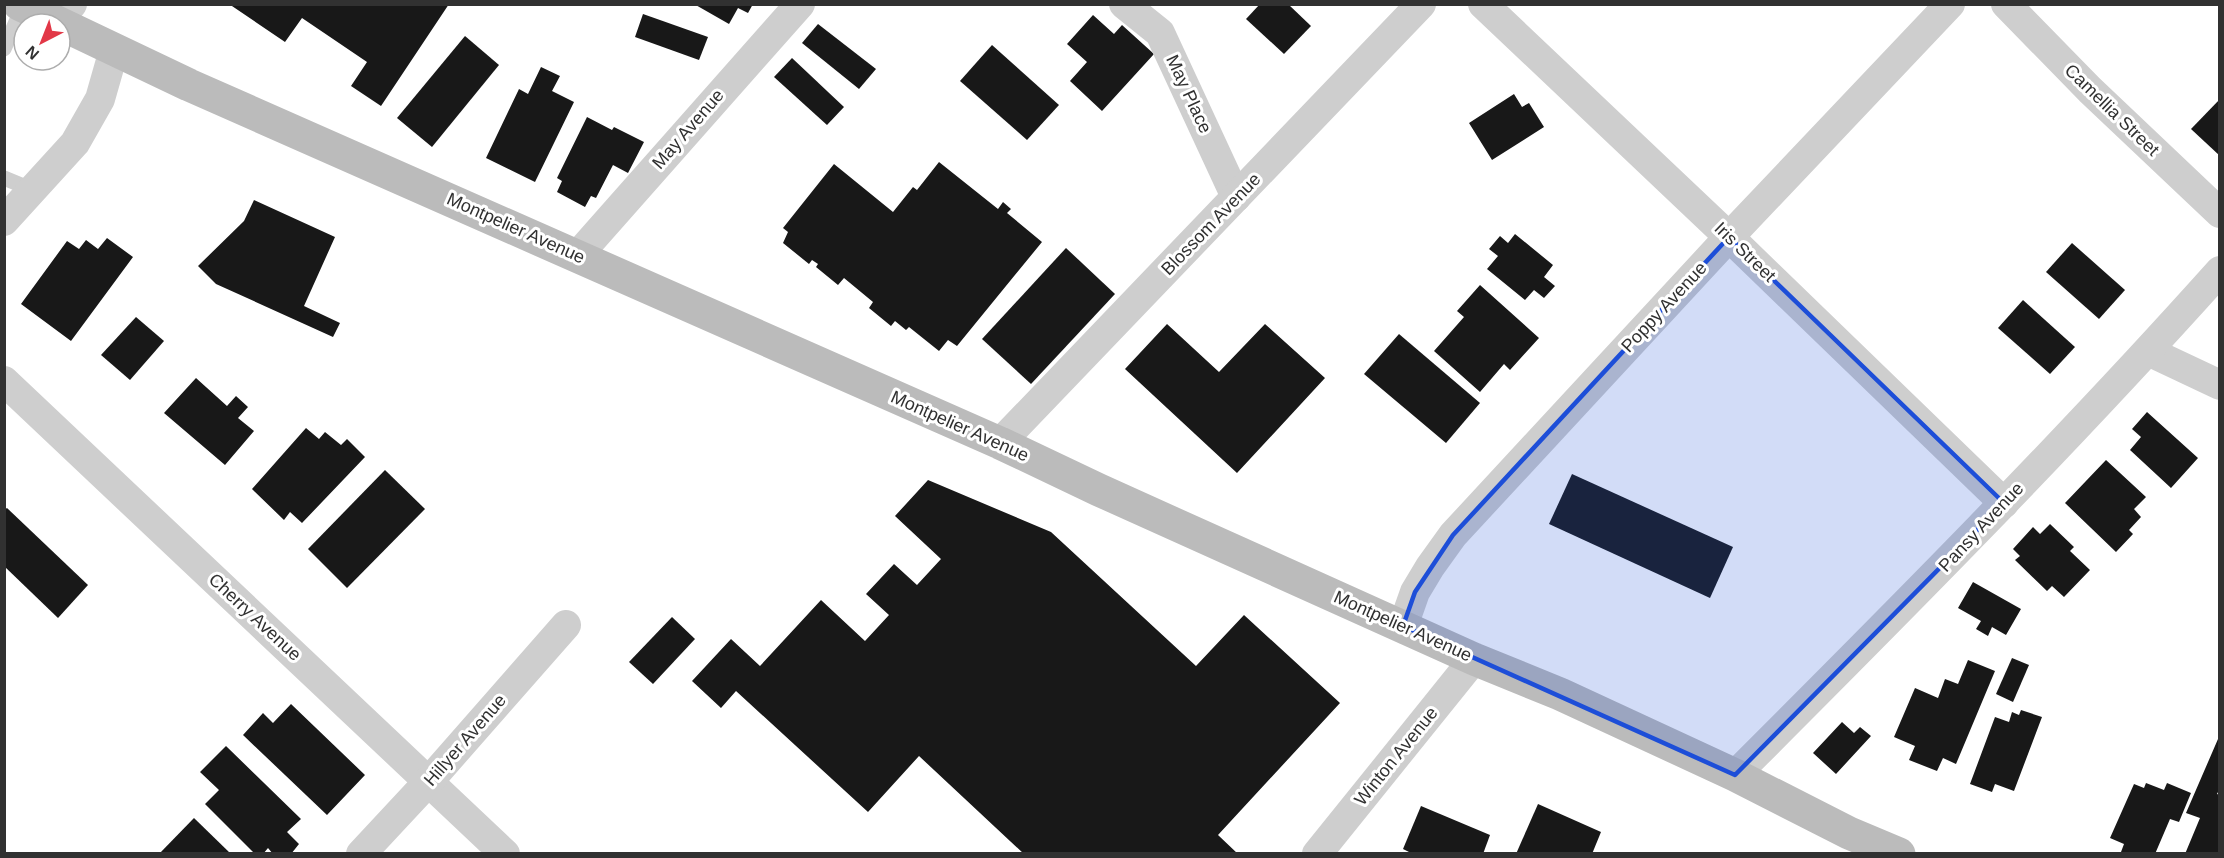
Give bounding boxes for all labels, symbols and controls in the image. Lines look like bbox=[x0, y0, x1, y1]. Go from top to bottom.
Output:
north arrow bbox=[12, 12, 72, 72]
text: N bbox=[22, 43, 42, 63]
street label: May Place bbox=[1162, 52, 1216, 136]
street label: Camellia Street bbox=[2061, 60, 2163, 160]
street label: May Avenue bbox=[648, 85, 728, 173]
street label: Blossom Avenue bbox=[1157, 169, 1265, 279]
street label: Montpelier Avenue bbox=[444, 189, 588, 267]
street label: Iris Street bbox=[1710, 218, 1780, 286]
street label: Poppy Avenue bbox=[1617, 258, 1711, 356]
street label: Montpelier Avenue bbox=[888, 387, 1032, 465]
street label: Pansy Avenue bbox=[1935, 478, 2027, 576]
street label: Cherry Avenue bbox=[205, 569, 305, 665]
street label: Montpelier Avenue bbox=[1331, 587, 1475, 665]
street label: Hillyer Avenue bbox=[420, 690, 510, 790]
street label: Winton Avenue bbox=[1350, 703, 1442, 809]

